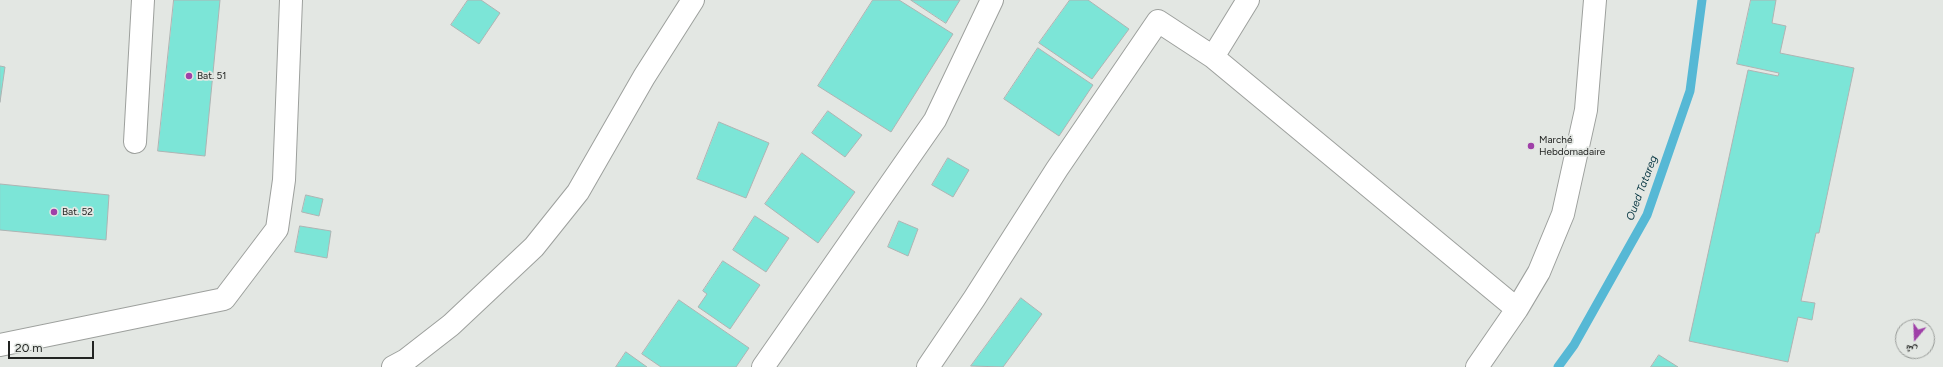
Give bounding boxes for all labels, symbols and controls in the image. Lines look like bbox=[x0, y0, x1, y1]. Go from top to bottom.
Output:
place label: Bat. 51 bbox=[197, 70, 226, 82]
marker: Bat. 51 bbox=[184, 71, 194, 81]
place label: Marché Hebdomadaire bbox=[1539, 134, 1605, 158]
marker: Marché Hebdomadaire bbox=[1526, 141, 1536, 151]
water label: Oued Tatareg bbox=[1624, 154, 1660, 222]
place label: Bat. 52 bbox=[62, 206, 93, 218]
marker: Bat. 52 bbox=[49, 207, 59, 217]
north arrow bbox=[1895, 319, 1935, 359]
scale bar bbox=[10, 333, 96, 359]
text: 20 m bbox=[15, 341, 43, 355]
text: ش bbox=[1904, 342, 1919, 358]

